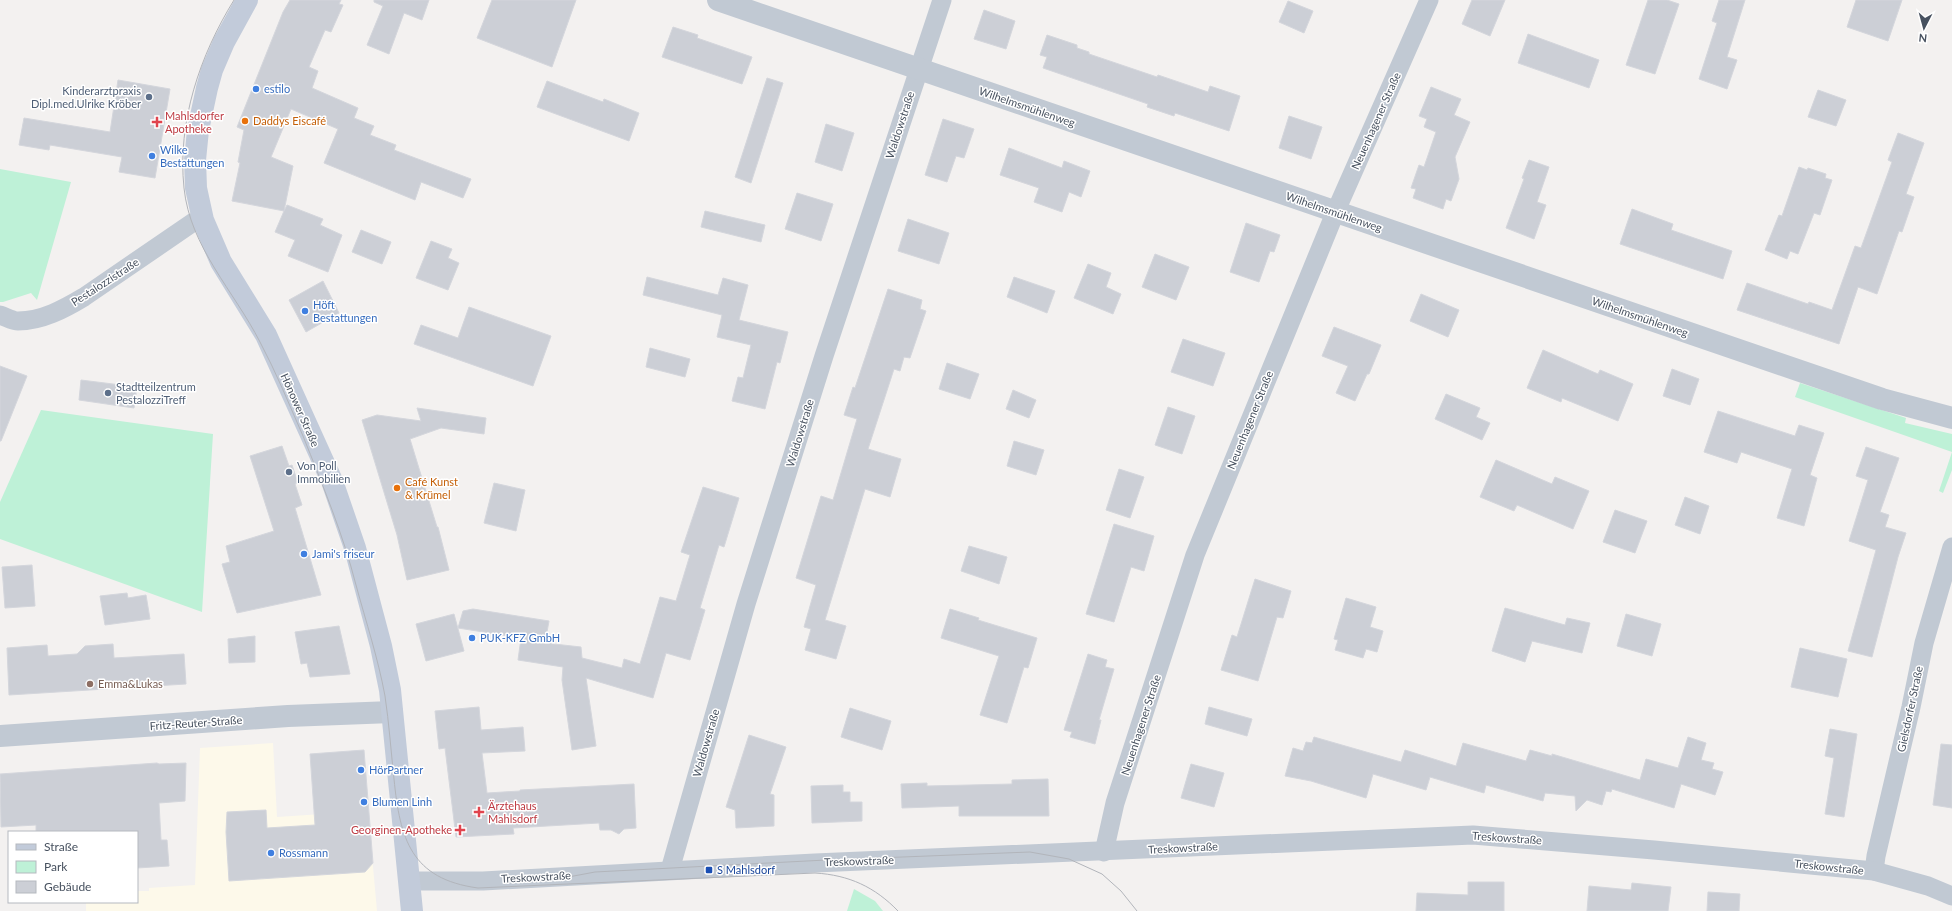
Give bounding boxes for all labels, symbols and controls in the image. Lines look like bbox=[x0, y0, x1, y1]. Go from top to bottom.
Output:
north arrow bbox=[1904, 8, 1944, 48]
text: N bbox=[1918, 32, 1928, 45]
street label: Neuenhagener Straße bbox=[1348, 70, 1403, 171]
place label: estilo bbox=[264, 82, 290, 95]
place label: Kinderarztpraxis Dipl.med.Ulrike Kröber bbox=[31, 84, 141, 110]
marker: estilo bbox=[251, 84, 261, 94]
street label: Wilhelmsmühlenweg bbox=[977, 84, 1077, 129]
street label: Waldowstraße bbox=[883, 89, 917, 160]
marker: Kinderarztpraxis Dipl.med.Ulrike Kröber bbox=[144, 92, 154, 102]
place label: Mahlsdorfer Apotheke bbox=[165, 109, 224, 135]
place label: Daddys Eiscafé bbox=[253, 114, 326, 127]
marker: Daddys Eiscafé bbox=[240, 116, 250, 126]
marker: Mahlsdorfer Apotheke bbox=[152, 117, 162, 127]
place label: Wilke Bestattungen bbox=[160, 143, 224, 169]
marker: Wilke Bestattungen bbox=[147, 151, 157, 161]
street label: Wilhelmsmühlenweg bbox=[1284, 189, 1384, 234]
street label: Pestalozzistraße bbox=[69, 255, 141, 308]
street label: Wilhelmsmühlenweg bbox=[1590, 294, 1690, 339]
place label: Höft Bestattungen bbox=[313, 298, 377, 324]
marker: Höft Bestattungen bbox=[300, 306, 310, 316]
street label: Neuenhagener Straße bbox=[1224, 369, 1275, 471]
street label: Hönower Straße bbox=[278, 371, 323, 449]
place label: Stadtteilzentrum PestalozziTreff bbox=[116, 380, 196, 406]
marker: Stadtteilzentrum PestalozziTreff bbox=[103, 388, 113, 398]
street label: Waldowstraße bbox=[783, 397, 816, 468]
place label: Von Poll Immobilien bbox=[297, 459, 350, 485]
marker: Von Poll Immobilien bbox=[284, 467, 294, 477]
place label: Café Kunst & Krümel bbox=[405, 475, 458, 501]
marker: Café Kunst & Krümel bbox=[392, 483, 402, 493]
place label: Jami's friseur bbox=[312, 547, 375, 560]
marker: Jami's friseur bbox=[299, 549, 309, 559]
place label: PUK-KFZ GmbH bbox=[480, 631, 560, 644]
marker: PUK-KFZ GmbH bbox=[467, 633, 477, 643]
street label: Gielsdorfer Straße bbox=[1894, 665, 1925, 753]
street label: Neuenhagener Straße bbox=[1118, 673, 1163, 777]
place label: Emma&Lukas bbox=[98, 677, 163, 690]
marker: Emma&Lukas bbox=[85, 679, 95, 689]
street label: Waldowstraße bbox=[690, 707, 721, 778]
street label: Fritz-Reuter-Straße bbox=[149, 713, 243, 732]
place label: HörPartner bbox=[369, 763, 423, 776]
marker: HörPartner bbox=[356, 765, 366, 775]
place label: Blumen Linh bbox=[372, 795, 432, 808]
marker: Blumen Linh bbox=[359, 797, 369, 807]
place label: Ärztehaus Mahlsdorf bbox=[488, 799, 537, 825]
marker: Ärztehaus Mahlsdorf bbox=[473, 806, 485, 818]
place label: Georginen-Apotheke bbox=[351, 823, 452, 836]
marker: Georginen-Apotheke bbox=[455, 825, 465, 835]
street label: Treskowstraße bbox=[1472, 829, 1543, 846]
legend bbox=[8, 831, 138, 903]
text: Straße bbox=[44, 839, 78, 854]
street label: Treskowstraße bbox=[1148, 839, 1218, 856]
place label: Rossmann bbox=[279, 846, 328, 859]
marker: Rossmann bbox=[266, 848, 276, 858]
street label: Treskowstraße bbox=[824, 853, 894, 868]
street label: Treskowstraße bbox=[1794, 856, 1865, 877]
text: Park bbox=[44, 859, 68, 874]
place label: S Mahlsdorf bbox=[717, 863, 775, 876]
marker: S Mahlsdorf bbox=[704, 865, 714, 875]
street label: Treskowstraße bbox=[501, 868, 571, 885]
text: Gebäude bbox=[44, 879, 91, 894]

